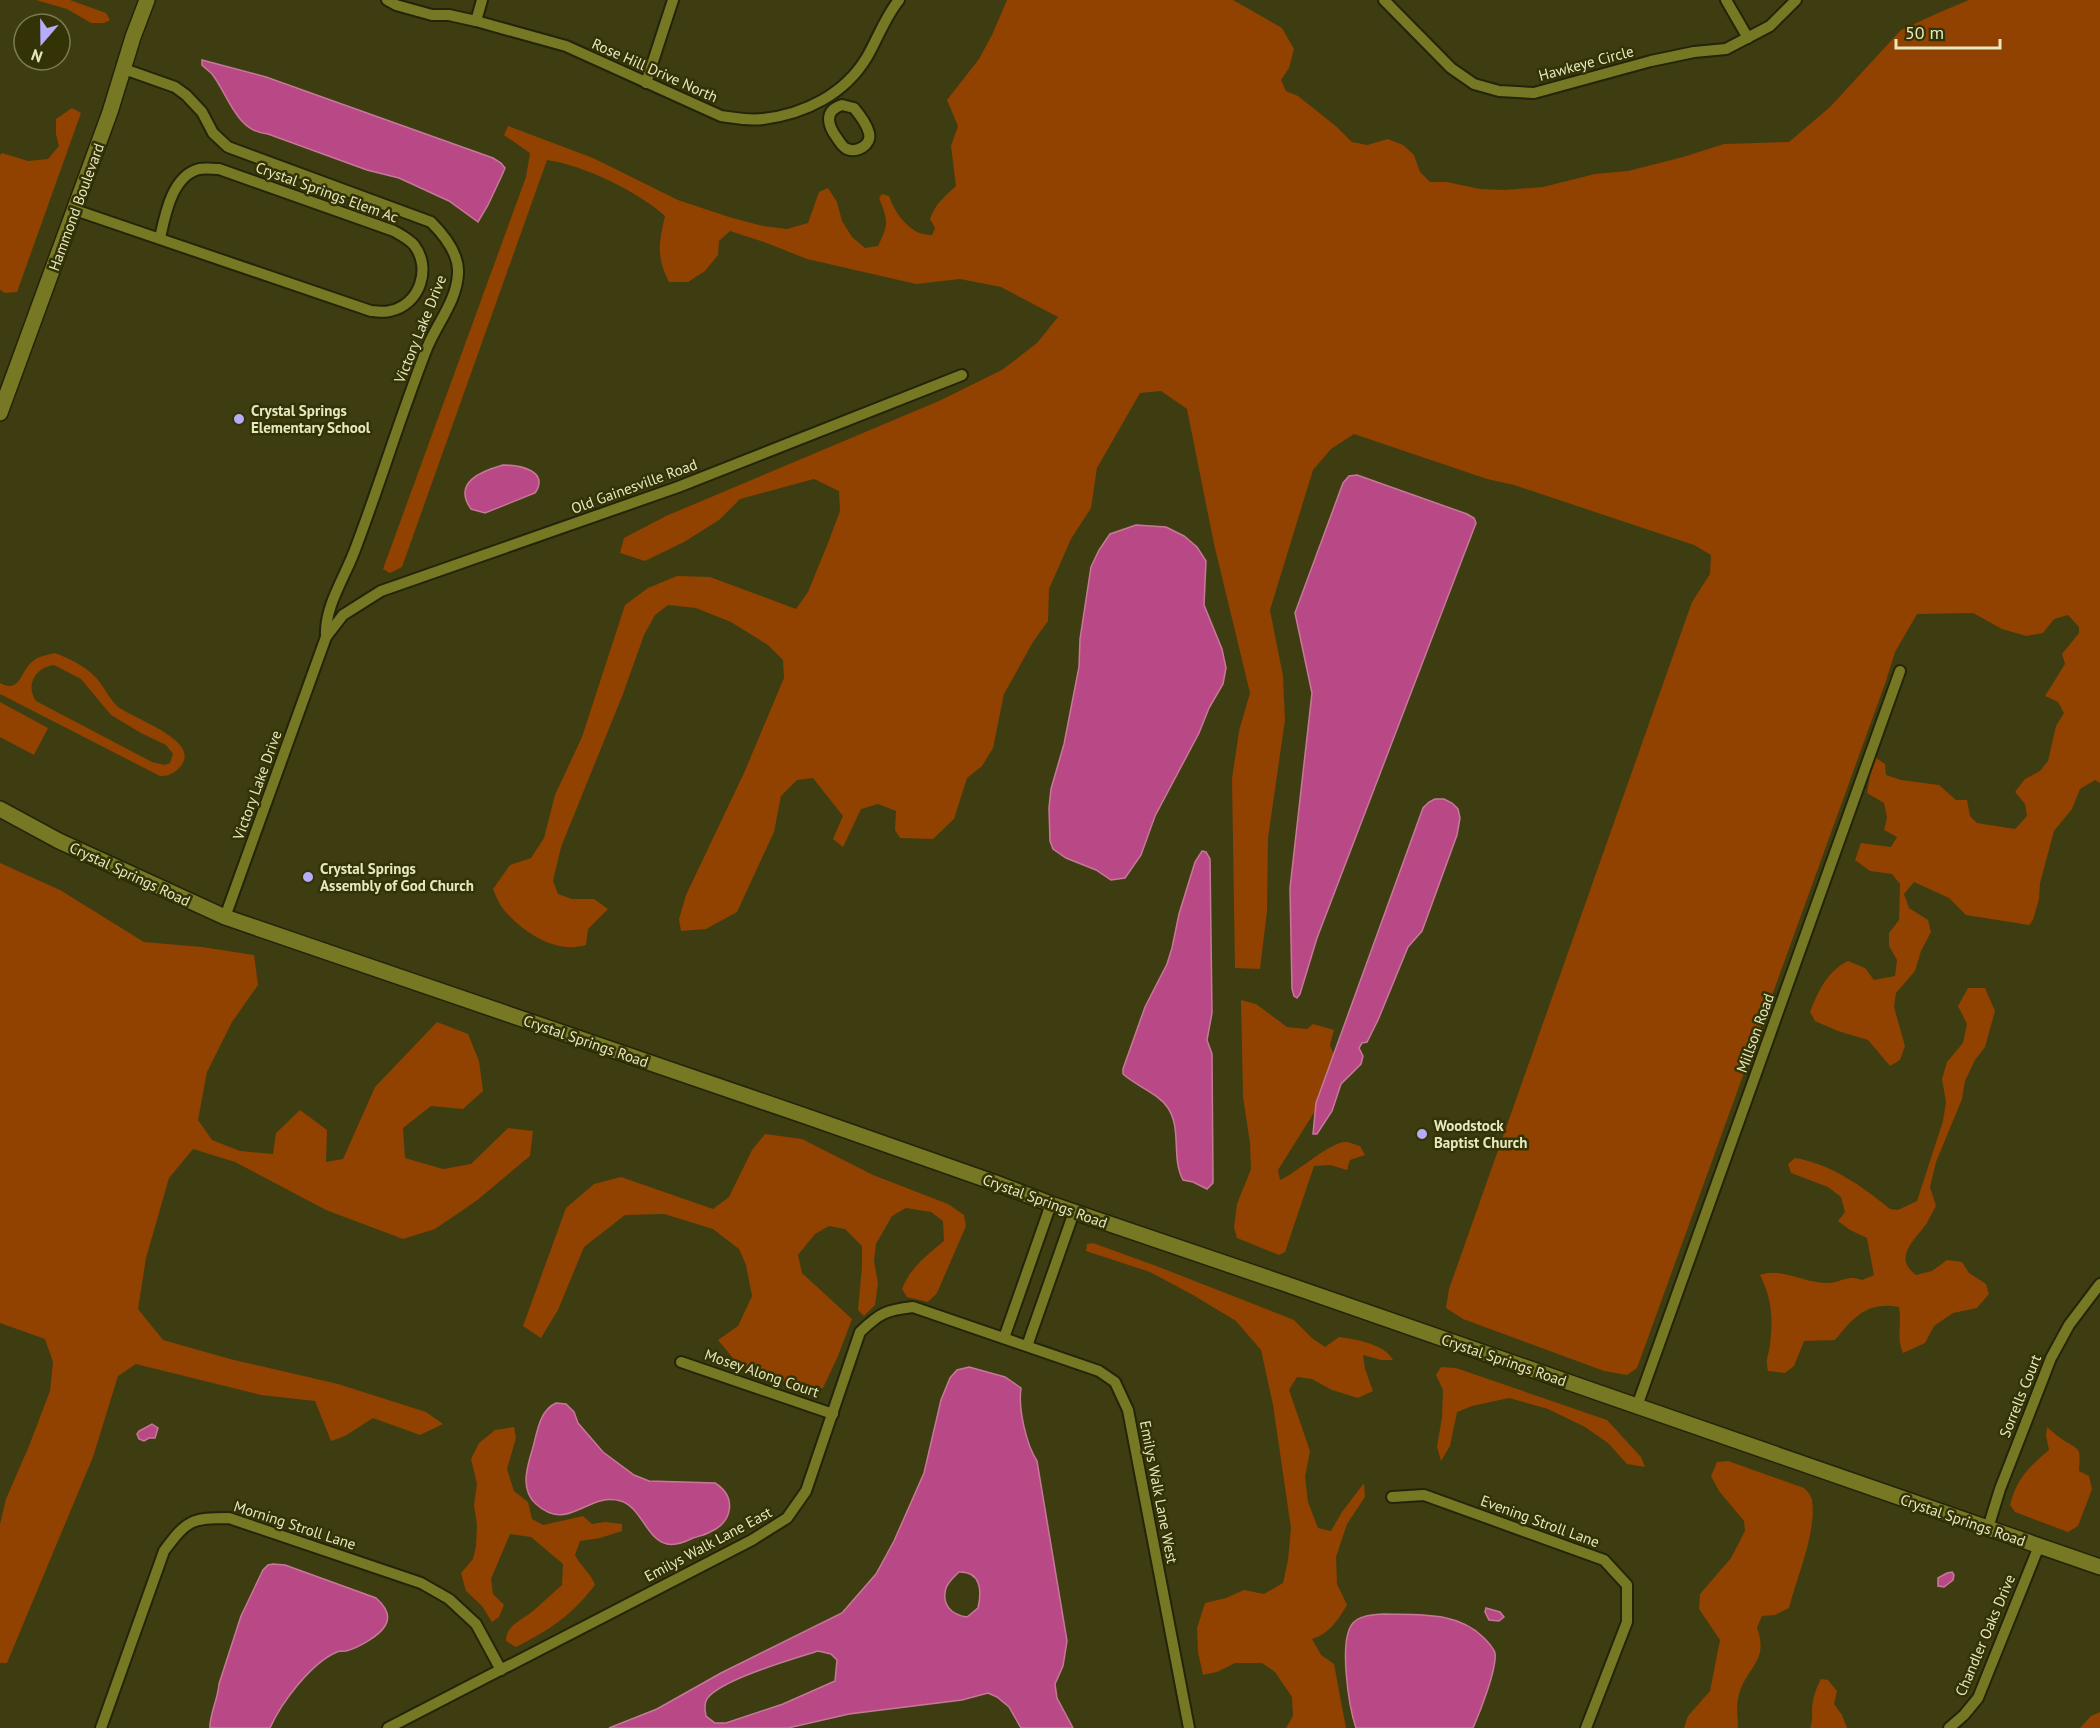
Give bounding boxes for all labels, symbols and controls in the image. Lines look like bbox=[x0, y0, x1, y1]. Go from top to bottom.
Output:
north arrow bbox=[12, 12, 72, 72]
scale bar bbox=[1896, 12, 2000, 50]
text: 50 m bbox=[1905, 21, 1944, 44]
street label: Rose Hill Drive North bbox=[589, 34, 721, 106]
street label: Hawkeye Circle bbox=[1536, 41, 1636, 85]
text: N bbox=[29, 45, 45, 67]
street label: Hammond Boulevard bbox=[44, 141, 108, 273]
street label: Crystal Springs Elem Ac bbox=[253, 157, 401, 227]
street label: Victory Lake Drive bbox=[389, 272, 450, 387]
place label: Crystal Springs Elementary School bbox=[251, 401, 371, 437]
marker: Crystal Springs Elementary School bbox=[232, 412, 246, 426]
street label: Old Gainesville Road bbox=[568, 454, 700, 518]
street label: Victory Lake Drive bbox=[228, 728, 286, 843]
street label: Crystal Springs Road bbox=[67, 838, 193, 910]
place label: Crystal Springs Assembly of God Church bbox=[320, 859, 474, 895]
marker: Crystal Springs Assembly of God Church bbox=[301, 870, 315, 884]
street label: Millson Road bbox=[1732, 991, 1778, 1075]
street label: Crystal Springs Road bbox=[521, 1011, 651, 1071]
place label: Woodstock Baptist Church bbox=[1434, 1116, 1527, 1152]
marker: Woodstock Baptist Church bbox=[1415, 1127, 1429, 1141]
street label: Crystal Springs Road bbox=[980, 1170, 1110, 1232]
street label: Crystal Springs Road bbox=[1439, 1330, 1569, 1390]
street label: Mosey Along Court bbox=[702, 1345, 822, 1401]
street label: Sorrells Court bbox=[1995, 1352, 2045, 1440]
street label: Emilys Walk Lane West bbox=[1136, 1419, 1182, 1565]
street label: Crystal Springs Road bbox=[1898, 1490, 2028, 1550]
street label: Evening Stroll Lane bbox=[1478, 1491, 1602, 1551]
street label: Morning Stroll Lane bbox=[232, 1496, 358, 1554]
street label: Emilys Walk Lane East bbox=[641, 1502, 775, 1586]
street label: Chandler Oaks Drive bbox=[1951, 1571, 2019, 1699]

